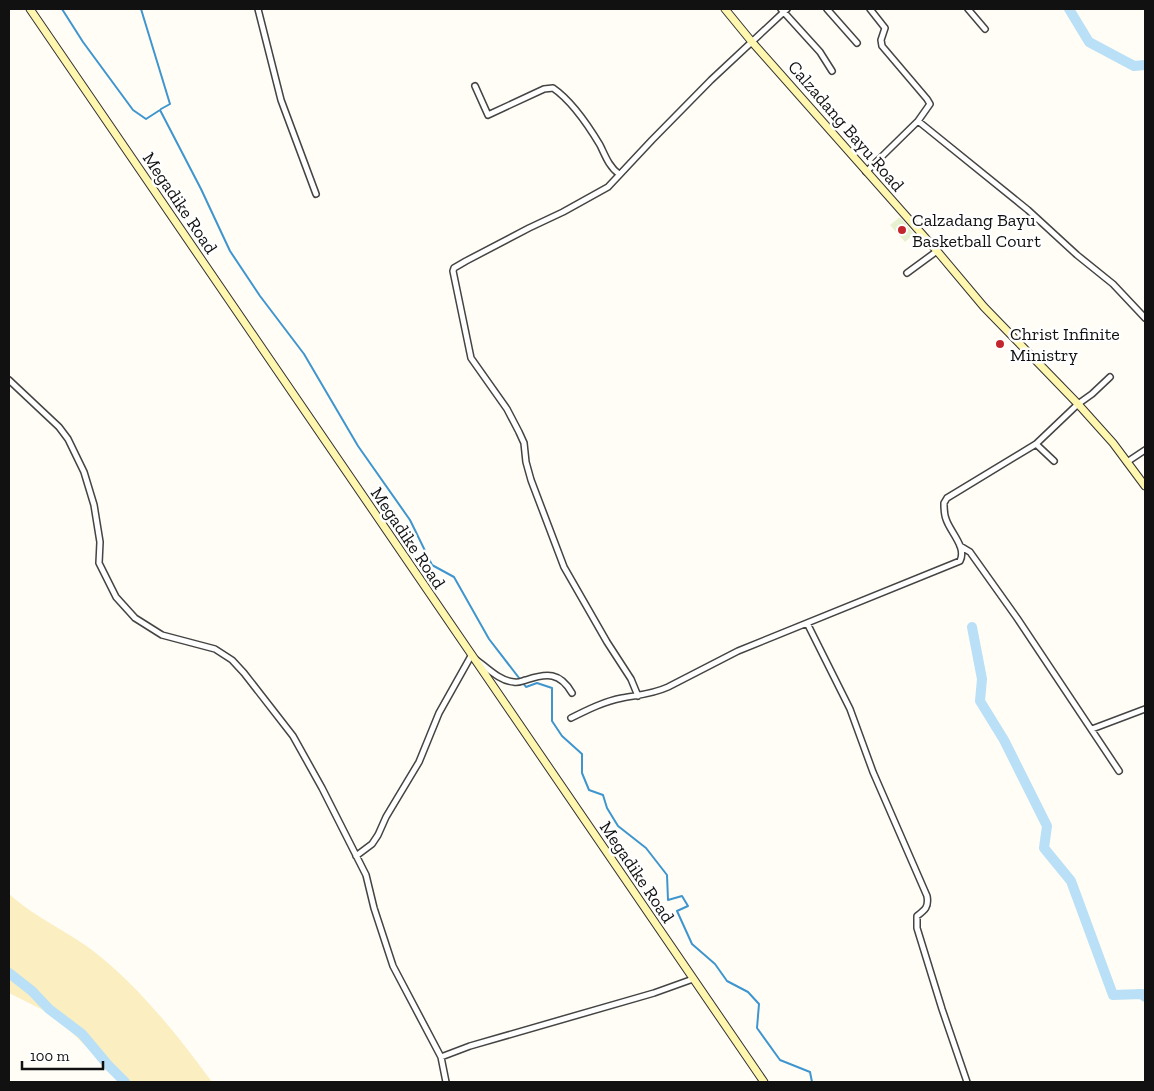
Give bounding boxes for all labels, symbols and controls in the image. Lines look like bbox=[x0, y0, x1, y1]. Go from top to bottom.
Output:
street label: Calzadang Bayu Road bbox=[783, 56, 909, 196]
street label: Megadike Road bbox=[138, 148, 222, 258]
place label: Calzadang Bayu Basketball Court bbox=[912, 209, 1041, 252]
marker: Calzadang Bayu Basketball Court bbox=[896, 224, 908, 236]
place label: Christ Infinite Ministry bbox=[1010, 323, 1120, 366]
marker: Christ Infinite Ministry bbox=[994, 338, 1006, 350]
street label: Megadike Road bbox=[366, 483, 450, 593]
street label: Megadike Road bbox=[595, 817, 679, 927]
scale bar bbox=[22, 1038, 104, 1070]
text: 100 m bbox=[30, 1047, 69, 1065]

